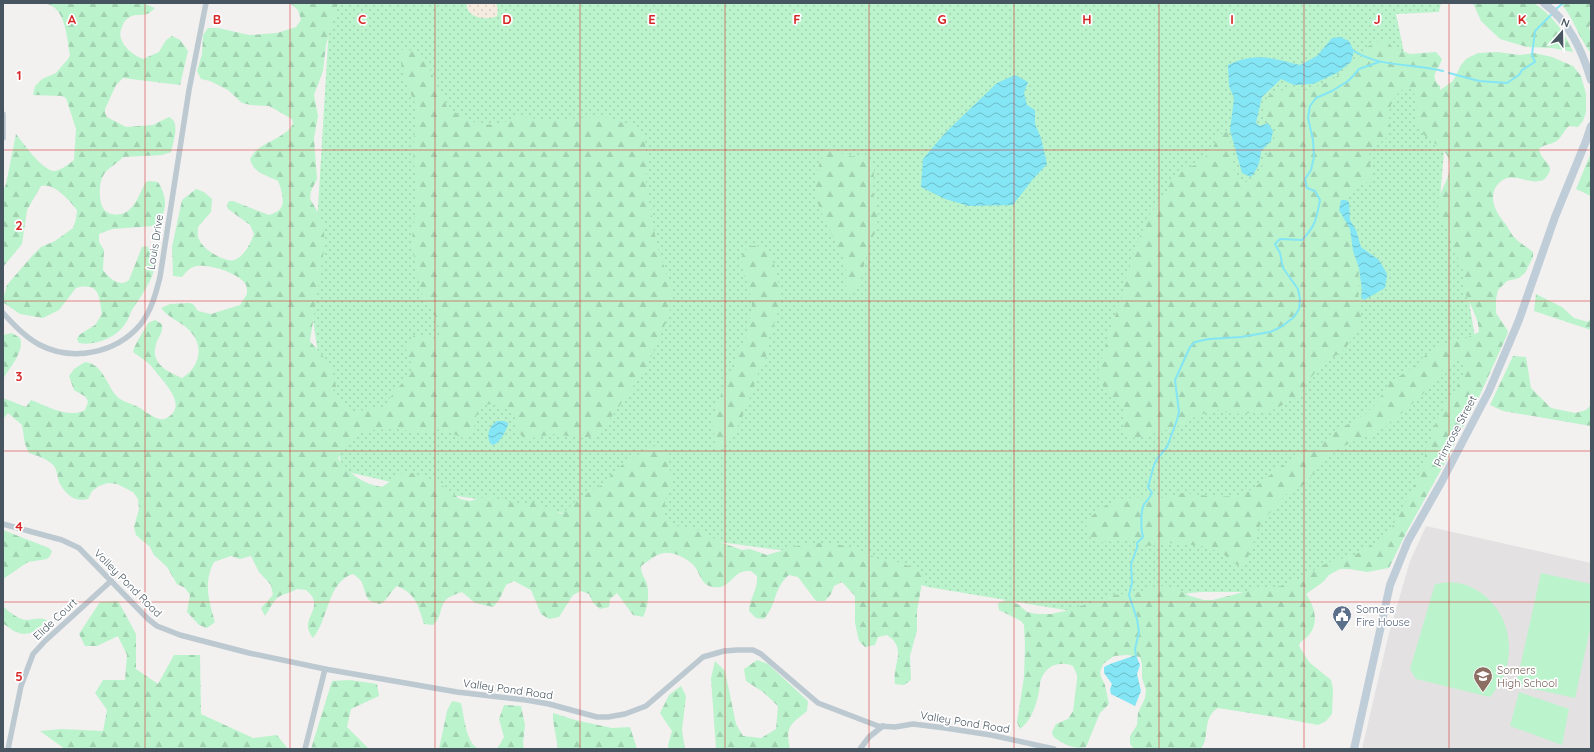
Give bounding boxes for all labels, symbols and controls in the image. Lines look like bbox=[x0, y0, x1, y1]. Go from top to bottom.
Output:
text: A bbox=[68, 11, 77, 27]
text: B bbox=[213, 11, 221, 27]
text: C bbox=[358, 11, 366, 27]
text: D bbox=[502, 11, 512, 27]
text: E bbox=[648, 11, 656, 27]
text: F bbox=[793, 11, 801, 27]
text: G bbox=[937, 11, 947, 27]
text: H bbox=[1082, 11, 1092, 27]
text: I bbox=[1230, 11, 1234, 27]
text: J bbox=[1373, 11, 1381, 27]
text: K bbox=[1518, 11, 1527, 27]
north arrow bbox=[1542, 12, 1582, 52]
text: N bbox=[1559, 15, 1572, 31]
text: 1 bbox=[16, 67, 22, 83]
street label: Louis Drive bbox=[144, 213, 166, 271]
text: 2 bbox=[15, 217, 23, 233]
text: 3 bbox=[16, 368, 23, 384]
street label: Primrose Street bbox=[1430, 393, 1480, 469]
text: 4 bbox=[15, 518, 23, 534]
street label: Valley Pond Road bbox=[91, 546, 165, 620]
street label: Elide Court bbox=[30, 595, 80, 643]
place label: Somers Fire House bbox=[1356, 602, 1410, 629]
public building icon: Somers Fire House bbox=[1331, 604, 1353, 632]
place label: Somers High School bbox=[1497, 663, 1557, 690]
school or university icon: Somers High School bbox=[1472, 665, 1494, 693]
text: 5 bbox=[15, 668, 23, 684]
street label: Valley Pond Road bbox=[462, 676, 554, 702]
street label: Valley Pond Road bbox=[919, 708, 1011, 736]

